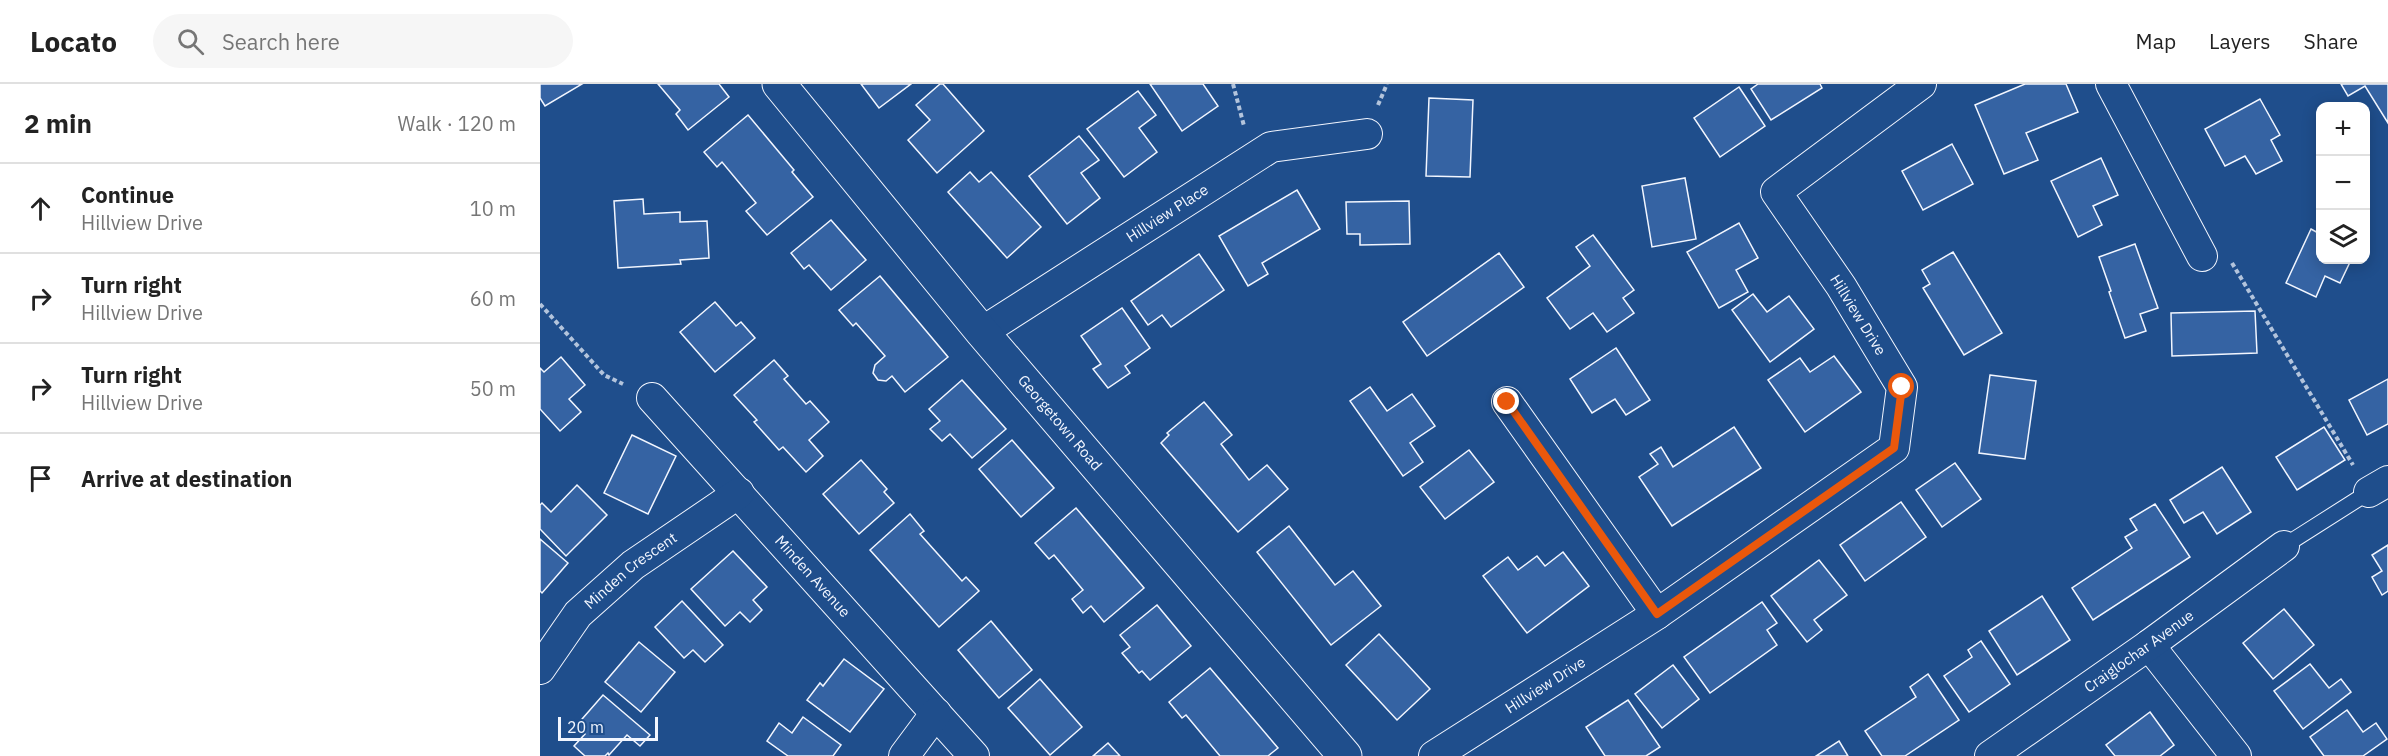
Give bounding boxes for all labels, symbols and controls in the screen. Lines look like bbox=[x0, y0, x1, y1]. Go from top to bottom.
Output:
search box bbox=[153, 14, 573, 68]
text: Locato bbox=[30, 23, 117, 60]
icon: search bbox=[174, 25, 207, 58]
text: Search here bbox=[222, 27, 340, 56]
text: Map bbox=[2136, 27, 2176, 55]
text: Layers bbox=[2209, 27, 2271, 55]
text: Share bbox=[2304, 27, 2358, 55]
map controls bbox=[2316, 102, 2370, 264]
button: + bbox=[2316, 102, 2370, 156]
text: 2 min bbox=[24, 106, 92, 140]
text: Walk · 120 m bbox=[398, 110, 516, 137]
button: − bbox=[2316, 156, 2370, 210]
text: Continue bbox=[81, 180, 174, 209]
street label: Hillview Place bbox=[1122, 180, 1212, 246]
icon: ahead bbox=[24, 192, 57, 225]
text: 10 m bbox=[470, 195, 516, 222]
text: Hillview Drive bbox=[81, 209, 203, 236]
button: layers bbox=[2316, 210, 2370, 264]
text: Turn right bbox=[81, 270, 182, 299]
street label: Hillview Drive bbox=[1826, 271, 1891, 359]
icon: right bbox=[24, 282, 57, 315]
text: 60 m bbox=[470, 285, 516, 312]
text: Hillview Drive bbox=[81, 299, 203, 326]
text: Turn right bbox=[81, 360, 182, 389]
street label: Georgetown Road bbox=[1014, 371, 1106, 474]
icon: right bbox=[24, 372, 57, 405]
route start bbox=[1888, 373, 1914, 399]
text: 50 m bbox=[470, 375, 516, 402]
route end bbox=[1493, 388, 1519, 414]
text: Hillview Drive bbox=[81, 389, 203, 416]
icon: arrive bbox=[24, 462, 57, 495]
text: Arrive at destination bbox=[81, 464, 292, 493]
street label: Minden Crescent bbox=[580, 528, 680, 613]
street label: Minden Avenue bbox=[771, 531, 855, 621]
street label: Craiglochar Avenue bbox=[2080, 605, 2197, 696]
street label: Hillview Drive bbox=[1501, 652, 1589, 717]
scale bar bbox=[558, 714, 658, 742]
text: 20 m bbox=[567, 717, 604, 737]

